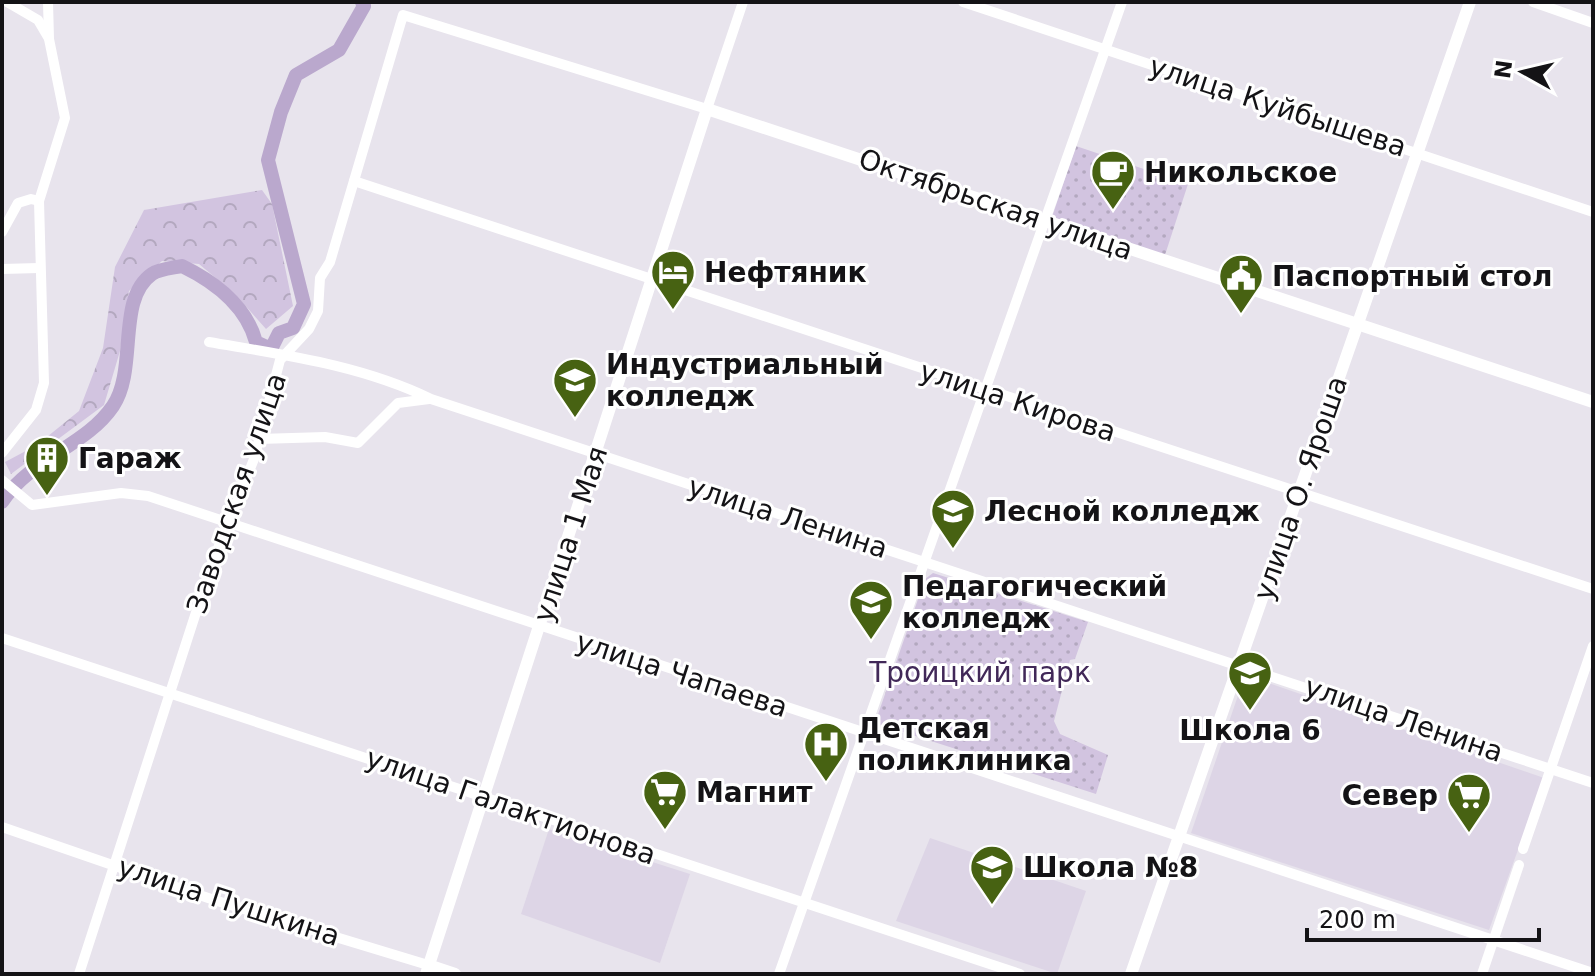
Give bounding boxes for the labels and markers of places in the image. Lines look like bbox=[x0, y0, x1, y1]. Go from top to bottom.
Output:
cafe icon: Никольское bbox=[1089, 148, 1137, 211]
place label: Никольское bbox=[1144, 156, 1337, 189]
hotel icon: Нефтяник bbox=[649, 248, 697, 311]
public building icon: Паспортный стол bbox=[1217, 252, 1265, 315]
place label: Нефтяник bbox=[704, 256, 866, 289]
place label: Паспортный стол bbox=[1272, 260, 1552, 293]
place label: Индустриальный колледж bbox=[606, 348, 884, 413]
school or university icon: Индустриальный колледж bbox=[551, 356, 599, 419]
building icon: Гараж bbox=[23, 434, 71, 497]
place label: Гараж bbox=[78, 442, 182, 475]
school or university icon: Лесной колледж bbox=[929, 487, 977, 550]
place label: Лесной колледж bbox=[984, 495, 1260, 528]
place label: Педагогический колледж bbox=[902, 570, 1167, 635]
school or university icon: Педагогический колледж bbox=[847, 578, 895, 641]
school or university icon: Школа 6 bbox=[1226, 649, 1274, 712]
place label: Детская поликлиника bbox=[857, 712, 1072, 777]
place label: Школа 6 bbox=[1179, 714, 1321, 747]
hospital icon: Детская поликлиника bbox=[802, 720, 850, 783]
supermarket icon: Магнит bbox=[641, 768, 689, 831]
supermarket icon: Север bbox=[1445, 771, 1493, 834]
place label: Магнит bbox=[696, 776, 813, 809]
place label: Север bbox=[1342, 779, 1438, 812]
school or university icon: Школа №8 bbox=[968, 843, 1016, 906]
place label: Школа №8 bbox=[1023, 851, 1198, 884]

